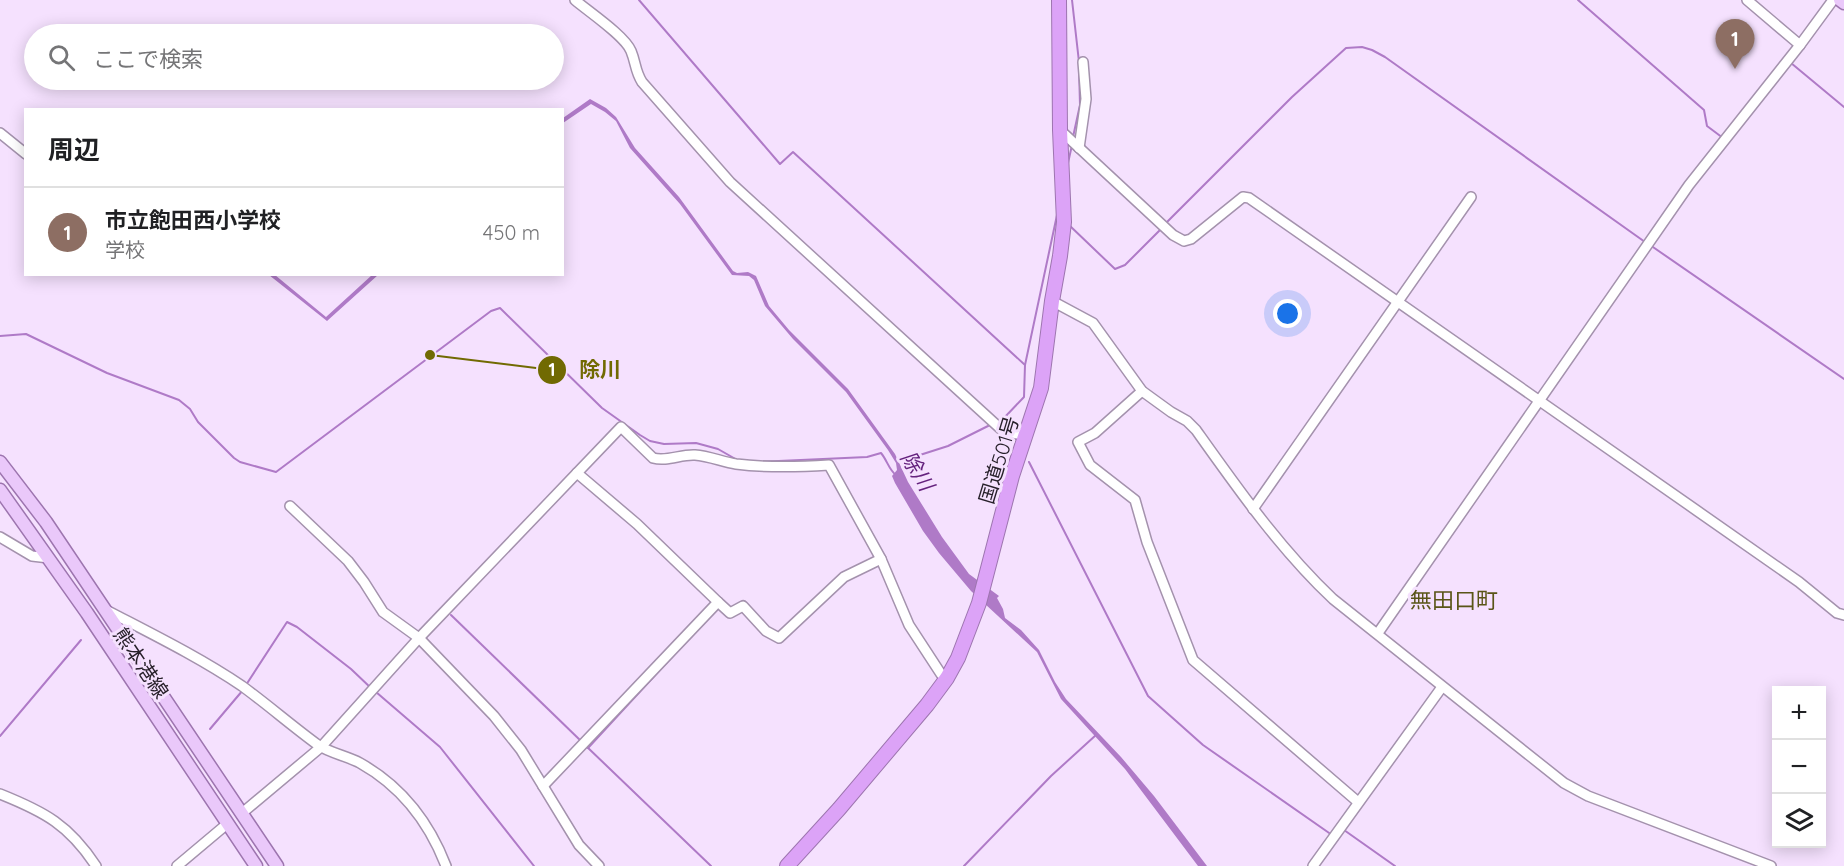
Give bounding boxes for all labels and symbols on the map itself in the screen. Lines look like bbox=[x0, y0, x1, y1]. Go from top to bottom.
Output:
pin: 1 bbox=[1716, 20, 1754, 69]
your location bbox=[1273, 299, 1302, 328]
callout: 除川 bbox=[537, 350, 633, 389]
text: 除川 bbox=[579, 356, 621, 382]
text: 1 bbox=[548, 358, 556, 381]
street label: 国道501号 bbox=[973, 413, 1024, 507]
water label: 除川 bbox=[896, 446, 941, 497]
district label: 無田口町 bbox=[1410, 586, 1498, 614]
street label: 熊本港線 bbox=[109, 623, 174, 703]

